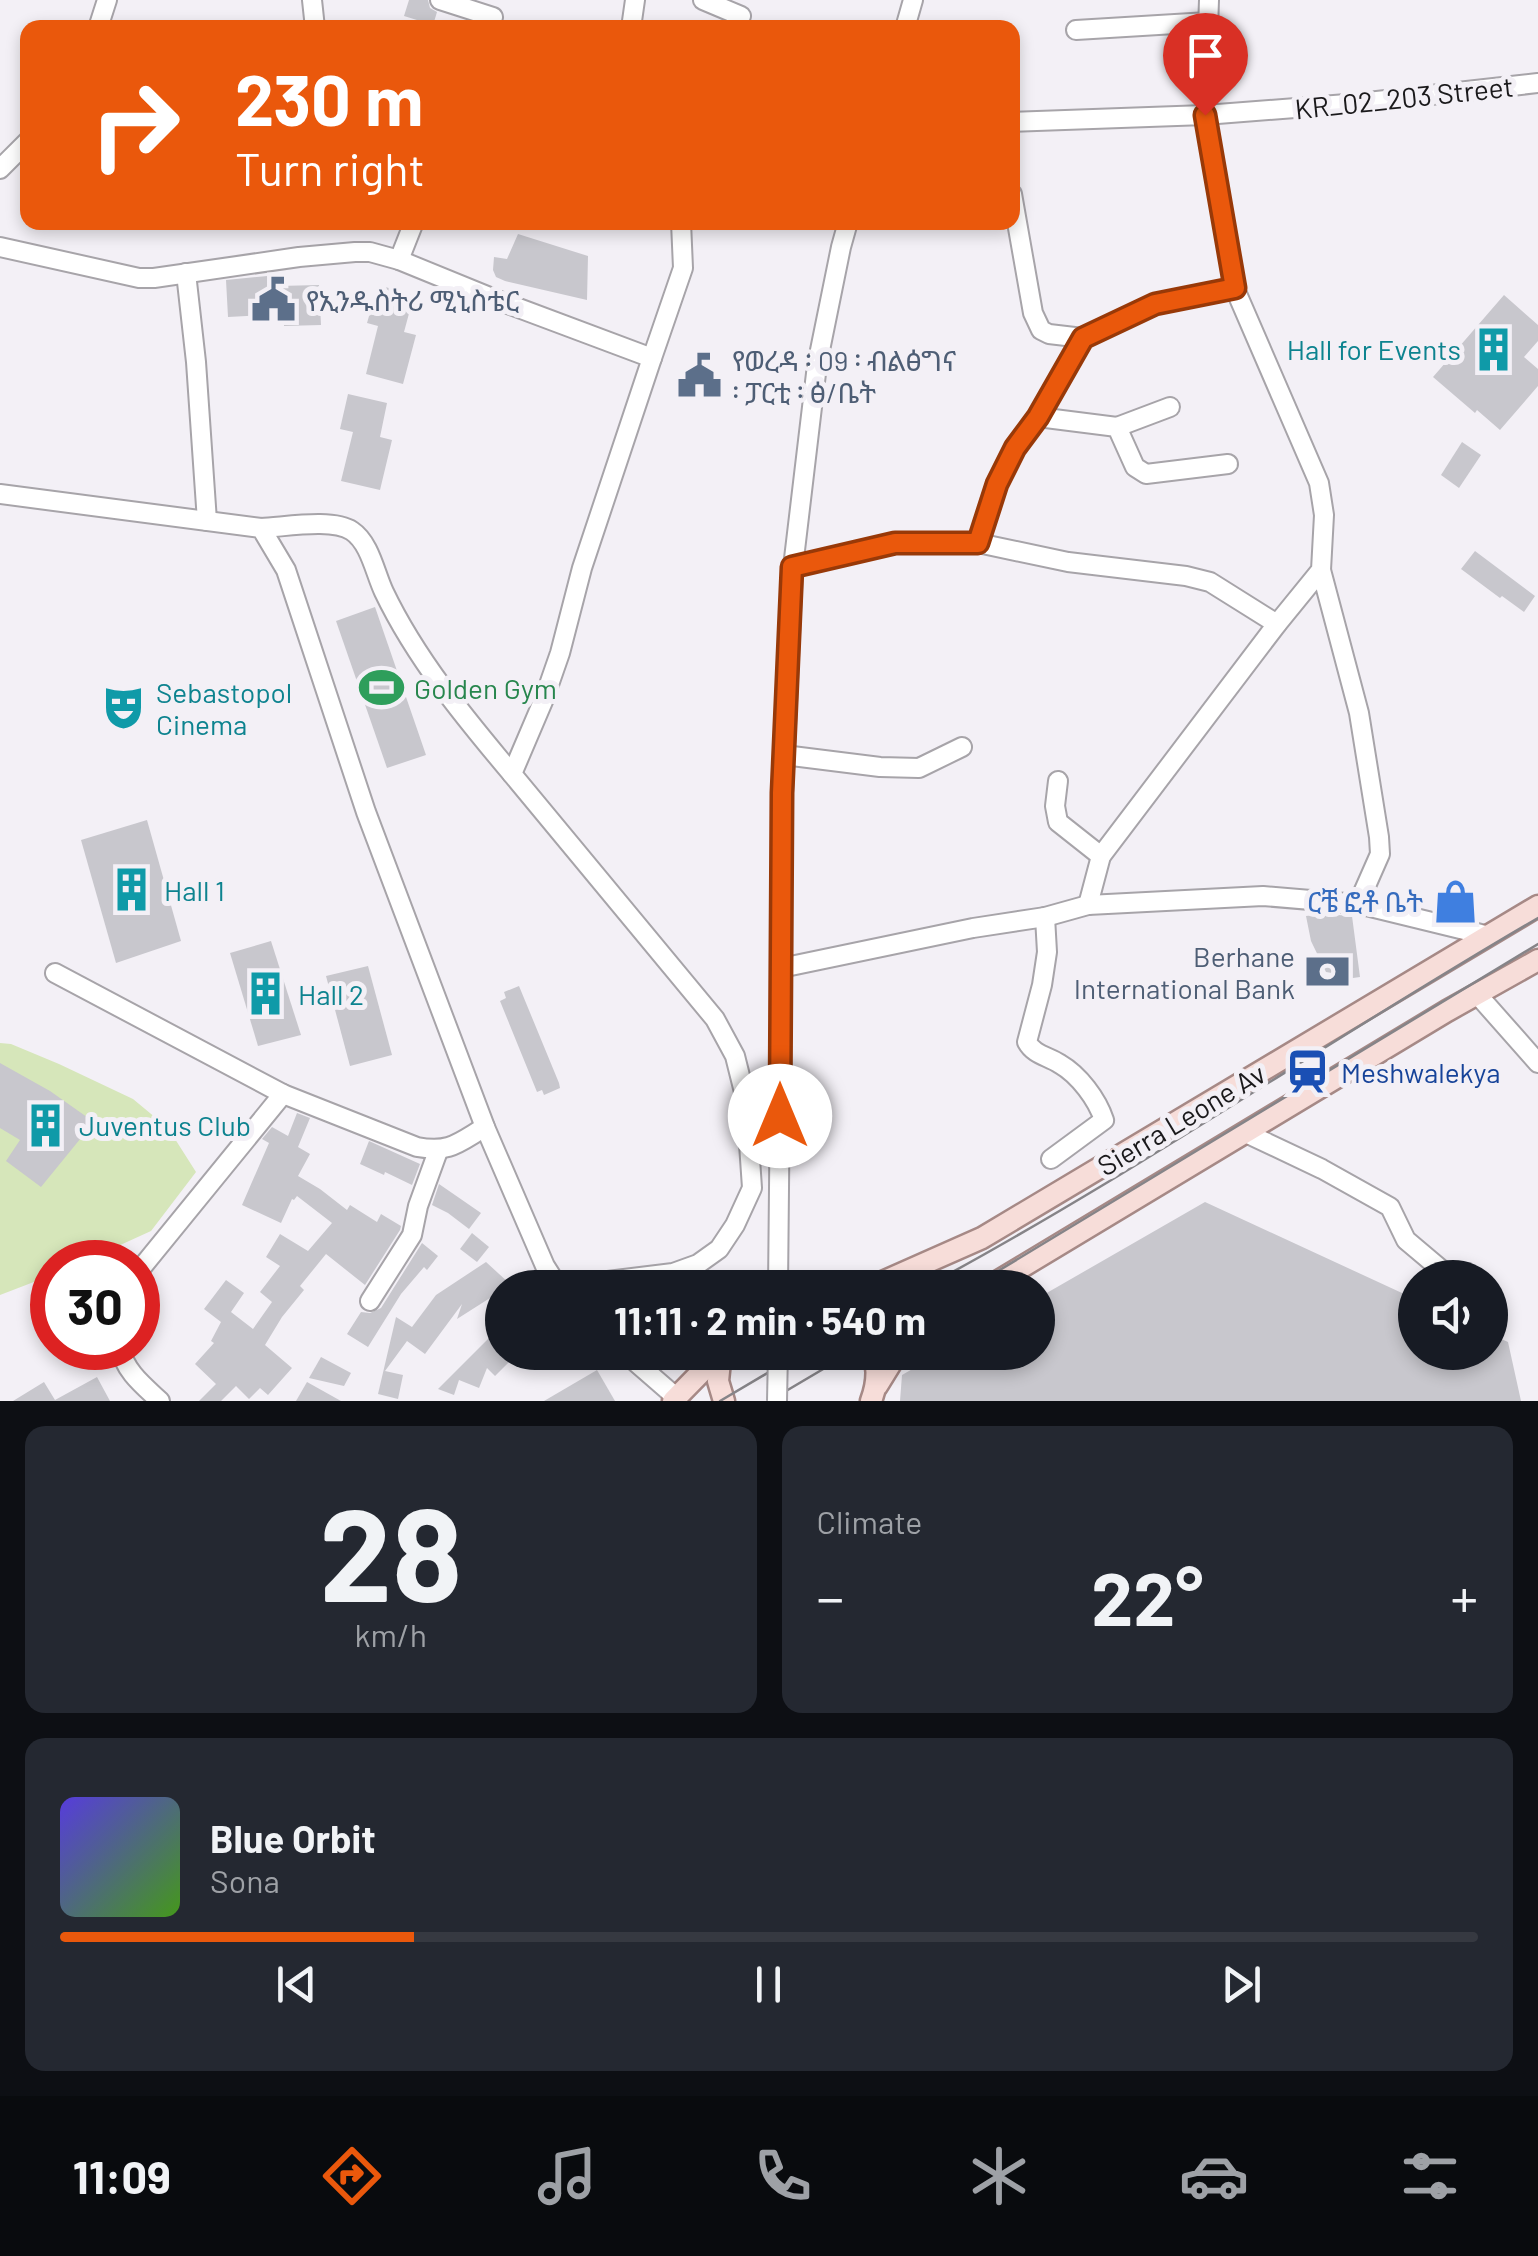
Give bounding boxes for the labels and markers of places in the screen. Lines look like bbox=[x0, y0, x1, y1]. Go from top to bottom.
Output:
pin bbox=[1163, 13, 1248, 116]
public building icon: የኢንዱስትሪ ሚኒስቴር bbox=[249, 276, 297, 324]
place label: የኢንዱስትሪ ሚኒስቴር bbox=[306, 283, 519, 317]
building icon: Hall for Events bbox=[1470, 325, 1518, 373]
place label: Hall for Events bbox=[1287, 332, 1461, 366]
place label: የወረዳ ፡ 09 ፡ ብልፅግና ፡ ፓርቲ ፡ ፅ/ቤት bbox=[732, 343, 956, 409]
public building icon: የወረዳ ፡ 09 ፡ ብልፅግና ፡ ፓርቲ ፡ ፅ/ቤት bbox=[675, 352, 723, 400]
sports icon: Golden Gym bbox=[357, 664, 405, 712]
place label: Golden Gym bbox=[414, 671, 557, 705]
place label: Sebastopol Cinema bbox=[156, 675, 292, 741]
theatre icon: Sebastopol Cinema bbox=[99, 684, 147, 732]
building icon: Hall 1 bbox=[107, 866, 155, 914]
place label: Hall 1 bbox=[164, 873, 225, 907]
shop icon: ርቼ ፎቶ ቤት bbox=[1432, 877, 1480, 925]
place label: ርቼ ፎቶ ቤት bbox=[1307, 884, 1423, 918]
place label: Berhane International Bank bbox=[1074, 939, 1295, 1005]
bank icon: Berhane International Bank bbox=[1304, 948, 1352, 996]
building icon: Hall 2 bbox=[241, 970, 289, 1018]
place label: Hall 2 bbox=[298, 977, 364, 1011]
station icon: Meshwalekya bbox=[1284, 1048, 1332, 1096]
place label: Meshwalekya bbox=[1341, 1055, 1501, 1089]
building icon: Juventus Club bbox=[22, 1101, 70, 1149]
place label: Juventus Club bbox=[79, 1108, 251, 1142]

